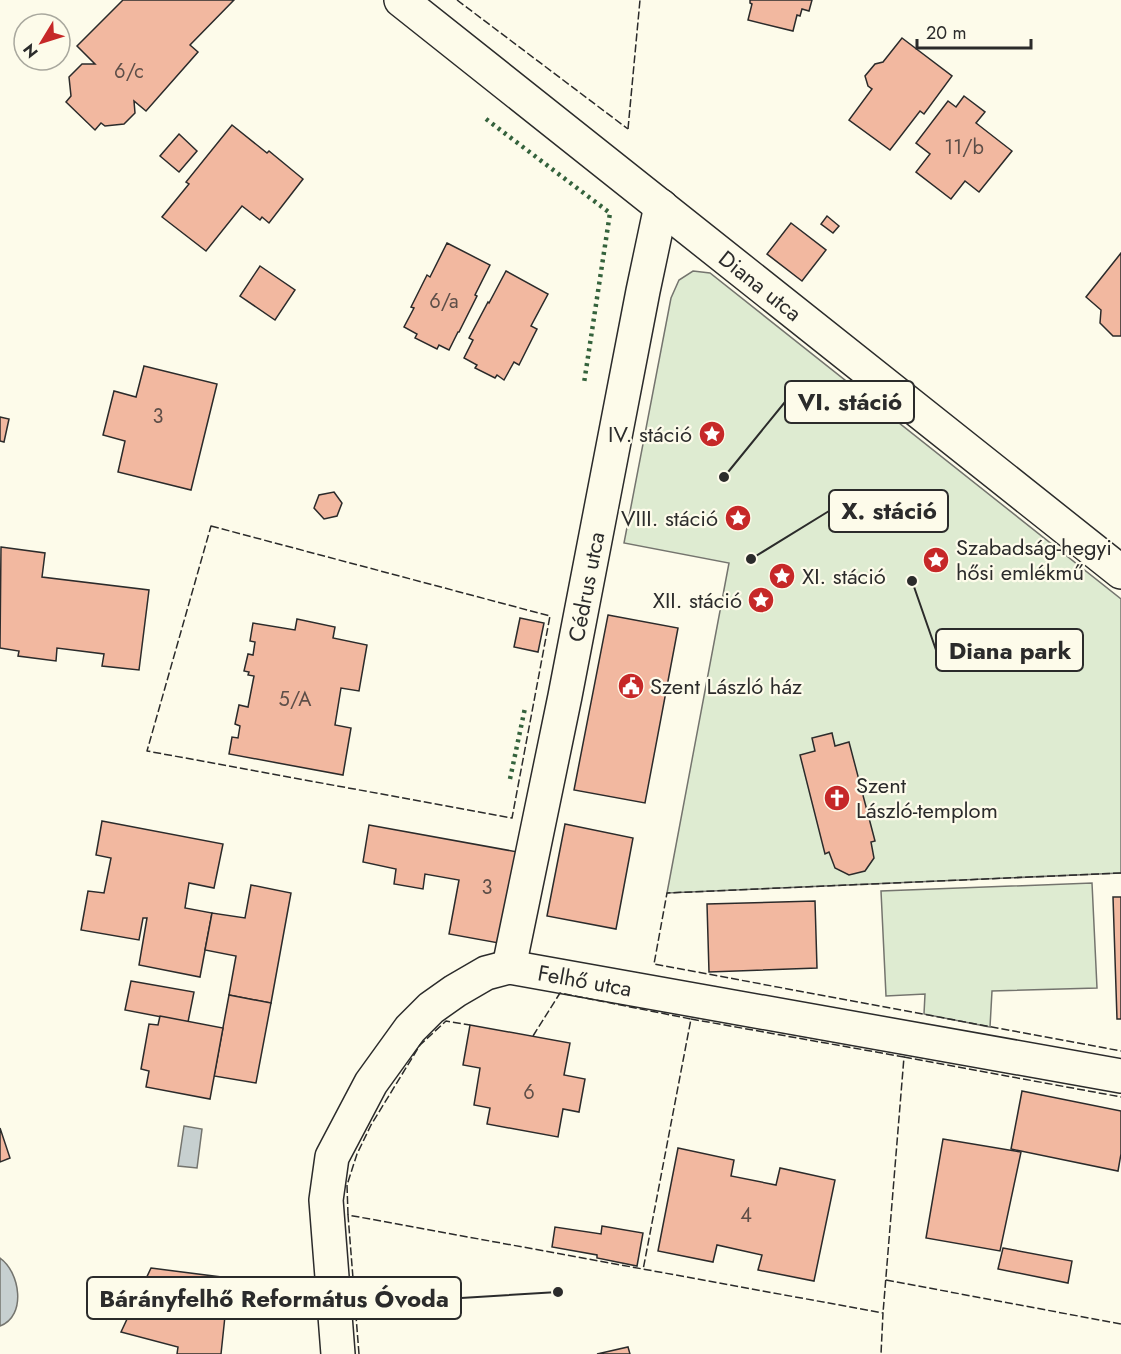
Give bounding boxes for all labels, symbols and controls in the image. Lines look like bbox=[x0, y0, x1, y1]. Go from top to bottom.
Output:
north arrow bbox=[12, 12, 72, 72]
scale bar bbox=[917, 12, 1031, 50]
text: 20 m bbox=[926, 20, 966, 46]
text: N bbox=[18, 39, 44, 63]
house number: 6/c bbox=[114, 57, 144, 86]
house number: 11/b bbox=[944, 133, 984, 162]
street label: Diana utca bbox=[712, 242, 809, 329]
house number: 6/a bbox=[429, 287, 459, 316]
callout: VI. stáció bbox=[785, 381, 914, 423]
text: VI. stáció bbox=[797, 384, 902, 419]
house number: 3 bbox=[153, 402, 164, 431]
place label: IV. stáció bbox=[608, 418, 692, 450]
place icon: IV. stáció bbox=[697, 419, 727, 449]
callout: X. stáció bbox=[829, 490, 948, 532]
text: X. stáció bbox=[841, 493, 937, 528]
place label: VIII. stáció bbox=[621, 502, 718, 534]
place icon: VIII. stáció bbox=[723, 503, 753, 533]
street label: Cédrus utca bbox=[560, 529, 612, 645]
place label: Szabadság-hegyi hősi emlékmű bbox=[956, 531, 1112, 588]
place icon: Szabadság-hegyi hősi emlékmű bbox=[921, 545, 951, 575]
place label: XI. stáció bbox=[802, 560, 886, 592]
place icon: XI. stáció bbox=[767, 561, 797, 591]
place label: XII. stáció bbox=[653, 584, 742, 616]
place icon: XII. stáció bbox=[746, 585, 776, 615]
callout: Diana park bbox=[936, 629, 1083, 671]
text: Diana park bbox=[949, 633, 1071, 668]
place label: Szent László ház bbox=[650, 670, 802, 702]
public building icon: Szent László ház bbox=[616, 671, 646, 701]
house number: 5/A bbox=[279, 685, 312, 714]
place label: Szent László-templom bbox=[856, 769, 998, 826]
church icon: Szent László-templom bbox=[822, 783, 852, 813]
house number: 3 bbox=[482, 873, 493, 902]
street label: Felhő utca bbox=[535, 956, 634, 1005]
house number: 6 bbox=[523, 1078, 535, 1107]
house number: 4 bbox=[740, 1201, 752, 1230]
callout: Bárányfelhő Református Óvoda bbox=[87, 1277, 461, 1319]
text: Bárányfelhő Református Óvoda bbox=[99, 1281, 449, 1316]

